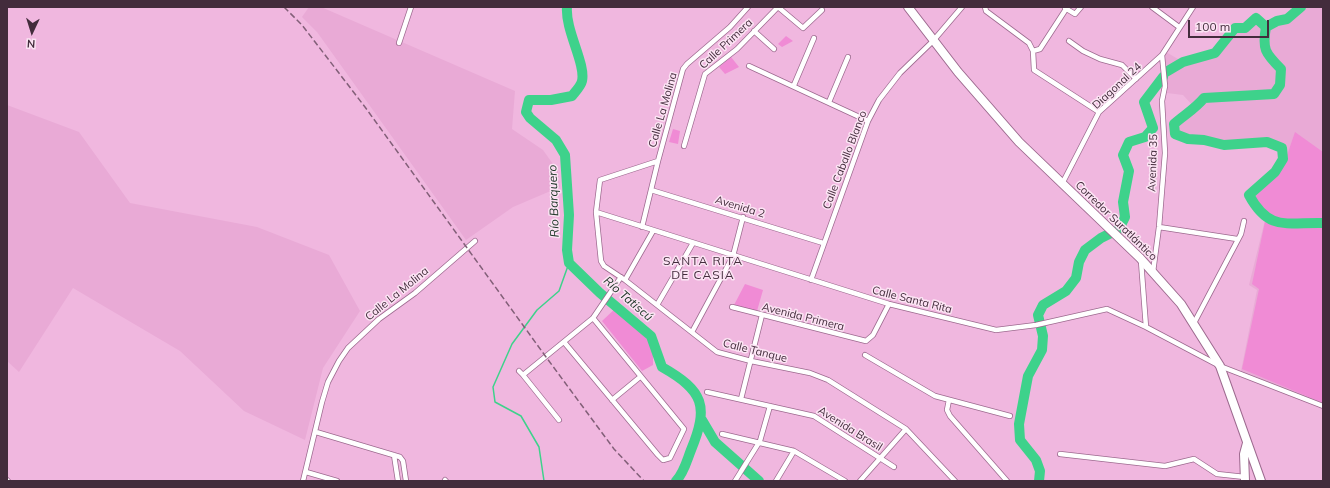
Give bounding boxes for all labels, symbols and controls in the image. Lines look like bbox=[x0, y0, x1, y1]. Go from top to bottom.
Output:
north arrow bbox=[12, 12, 52, 52]
scale bar bbox=[1190, 12, 1271, 38]
street label: Calle Primera bbox=[697, 16, 755, 72]
text: 100 m bbox=[1195, 19, 1230, 34]
text: N bbox=[27, 37, 36, 51]
street label: Diagonal 24 bbox=[1090, 60, 1144, 112]
street label: Calle La Molina bbox=[646, 71, 680, 149]
street label: Calle Caballo Blanco bbox=[820, 109, 870, 211]
street label: Avenida 35 bbox=[1145, 134, 1161, 192]
water label: Río Barquero bbox=[546, 164, 562, 238]
street label: Corredor Suratlántico bbox=[1072, 179, 1160, 263]
street label: Avenida 2 bbox=[714, 193, 766, 221]
district label: SANTA RITA DE CASIA bbox=[663, 254, 743, 282]
street label: Calle La Molina bbox=[363, 264, 431, 324]
water label: Río Tatiscú bbox=[600, 274, 656, 324]
street label: Calle Santa Rita bbox=[871, 284, 953, 316]
street label: Avenida Primera bbox=[760, 300, 846, 334]
street label: Calle Tanque bbox=[721, 337, 789, 365]
street label: Avenida Brasil bbox=[815, 404, 885, 454]

